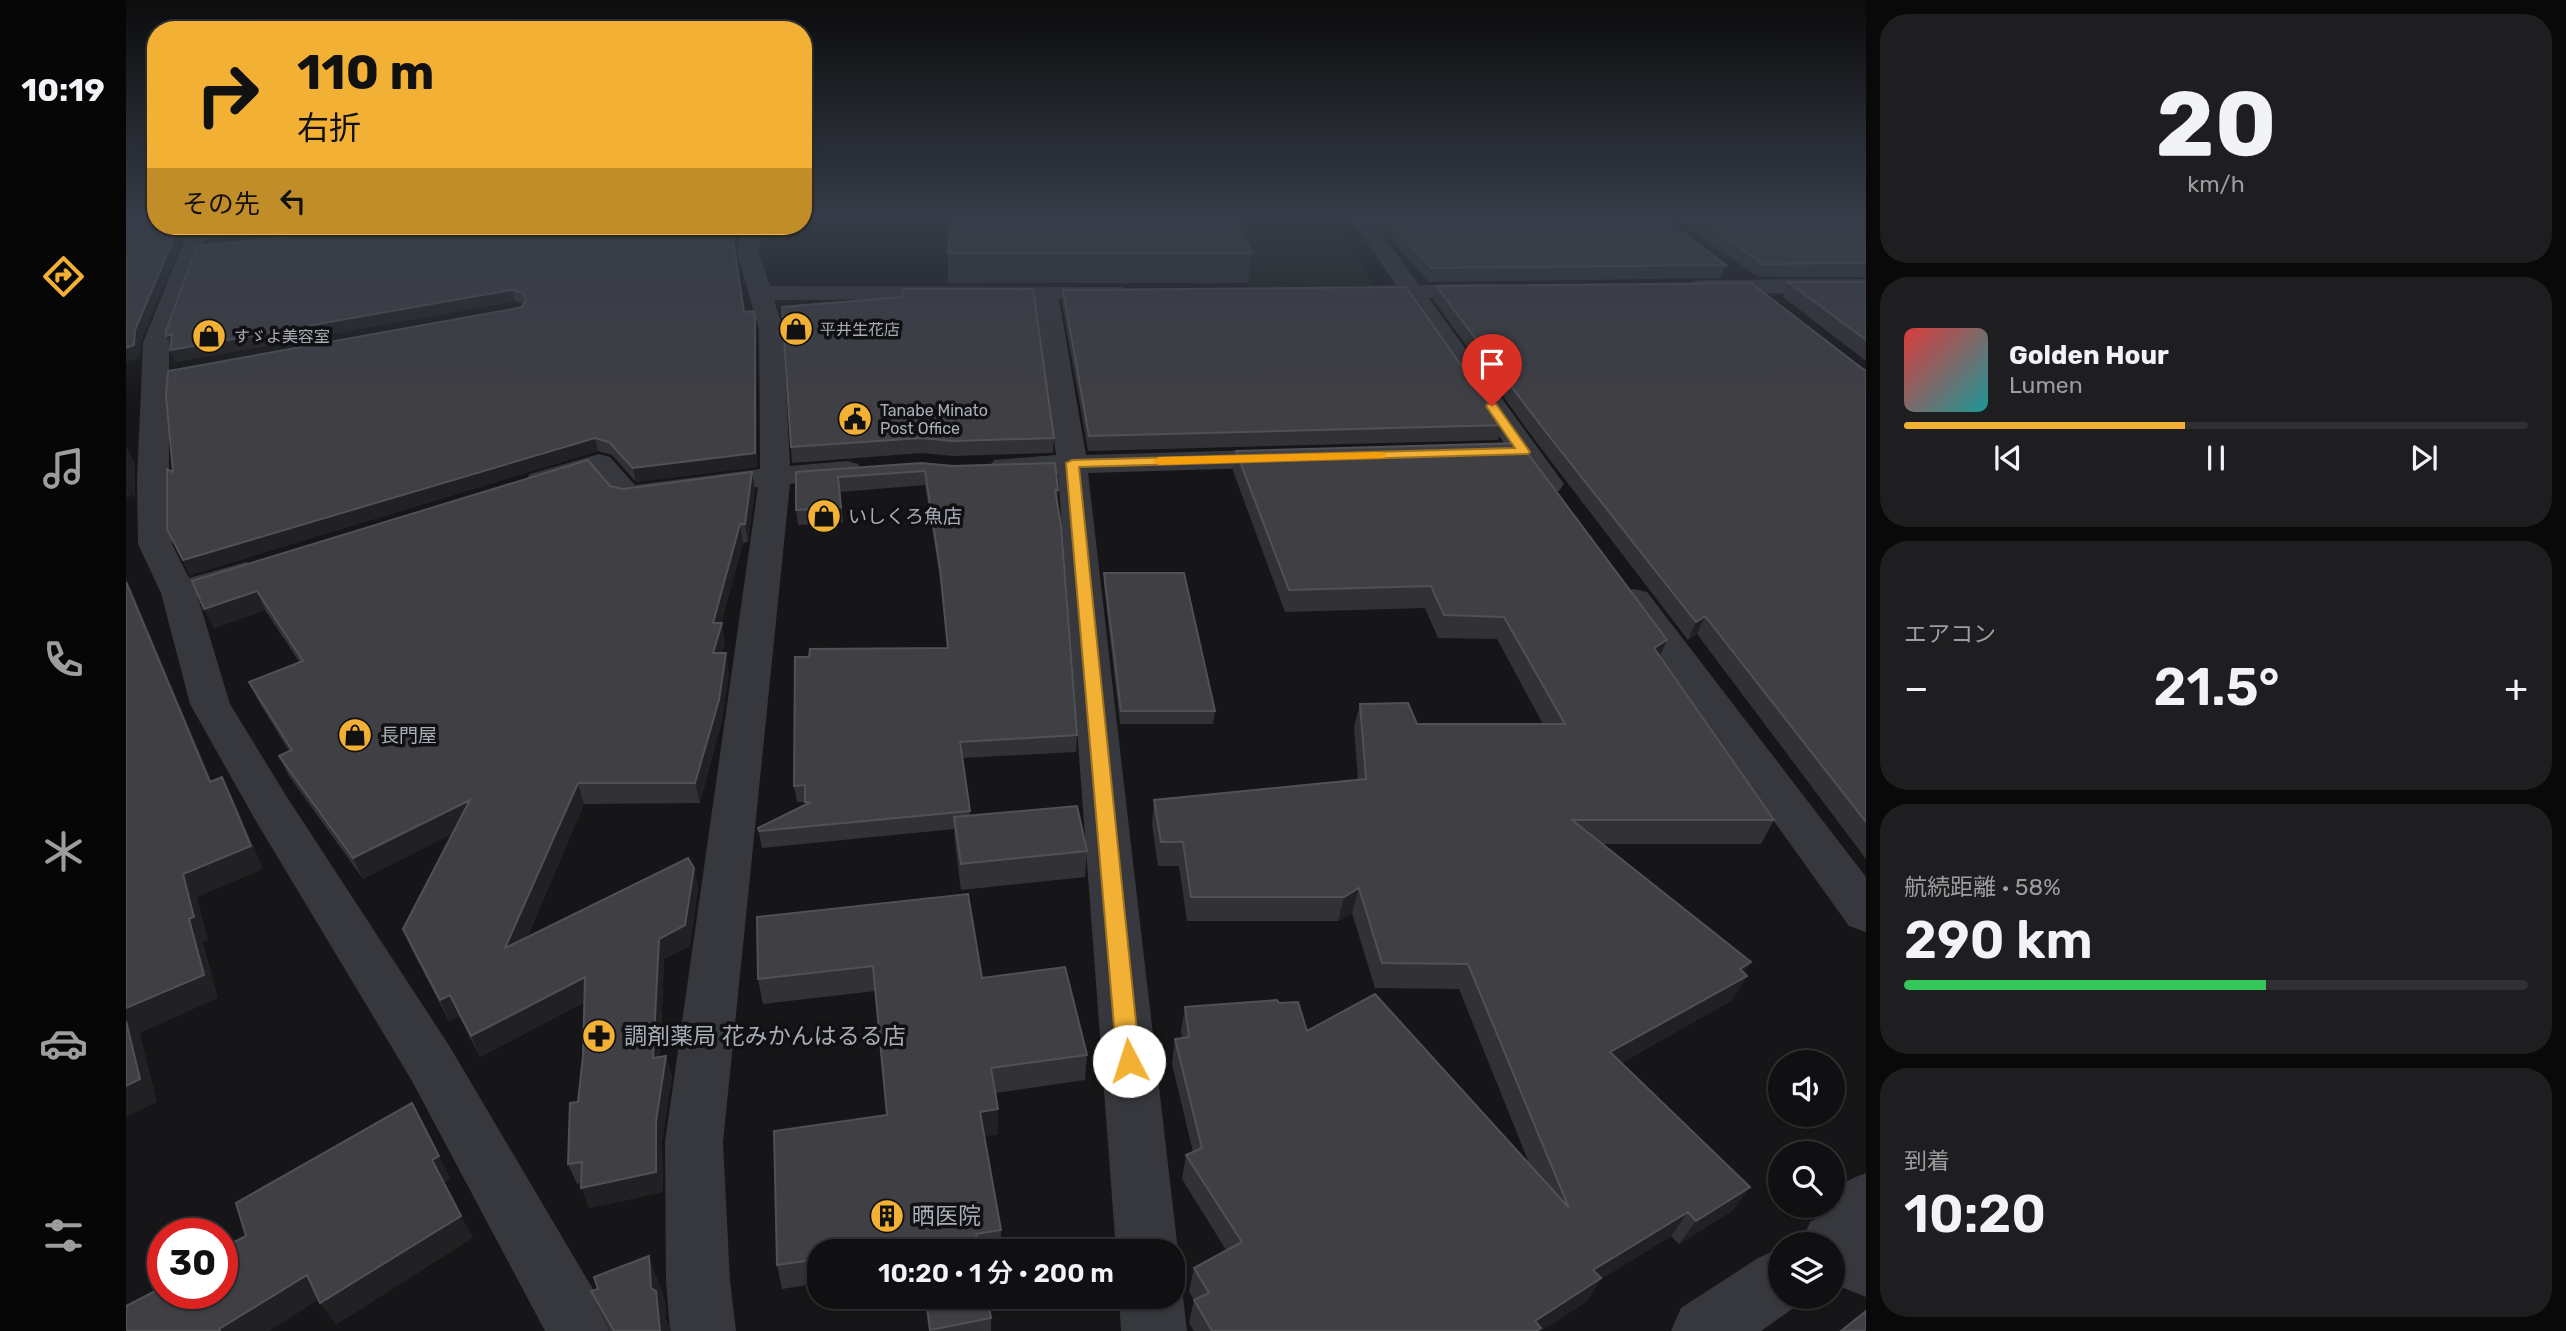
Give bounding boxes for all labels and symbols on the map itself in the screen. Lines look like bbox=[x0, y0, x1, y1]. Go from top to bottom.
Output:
shop icon: 平井生花店 bbox=[777, 310, 815, 348]
shop icon: すゞよ美容室 bbox=[190, 317, 228, 355]
place label: 平井生花店 bbox=[820, 320, 900, 339]
place label: すゞよ美容室 bbox=[234, 327, 330, 346]
pin bbox=[1462, 334, 1522, 406]
public building icon: Tanabe Minato Post Office bbox=[836, 400, 874, 438]
place label: Tanabe Minato Post Office bbox=[880, 401, 988, 438]
shop icon: いしくろ魚店 bbox=[805, 497, 843, 535]
place label: いしくろ魚店 bbox=[848, 505, 962, 528]
shop icon: 長門屋 bbox=[336, 716, 374, 754]
place label: 長門屋 bbox=[380, 724, 437, 747]
pharmacy icon: 調剤薬局 花みかんはるる店 bbox=[580, 1017, 618, 1055]
place label: 調剤薬局 花みかんはるる店 bbox=[624, 1022, 906, 1050]
position arrow bbox=[1092, 1024, 1166, 1098]
building icon: 晒医院 bbox=[868, 1197, 906, 1235]
place label: 晒医院 bbox=[912, 1202, 981, 1230]
speed limit sign: 30 bbox=[147, 1218, 238, 1309]

